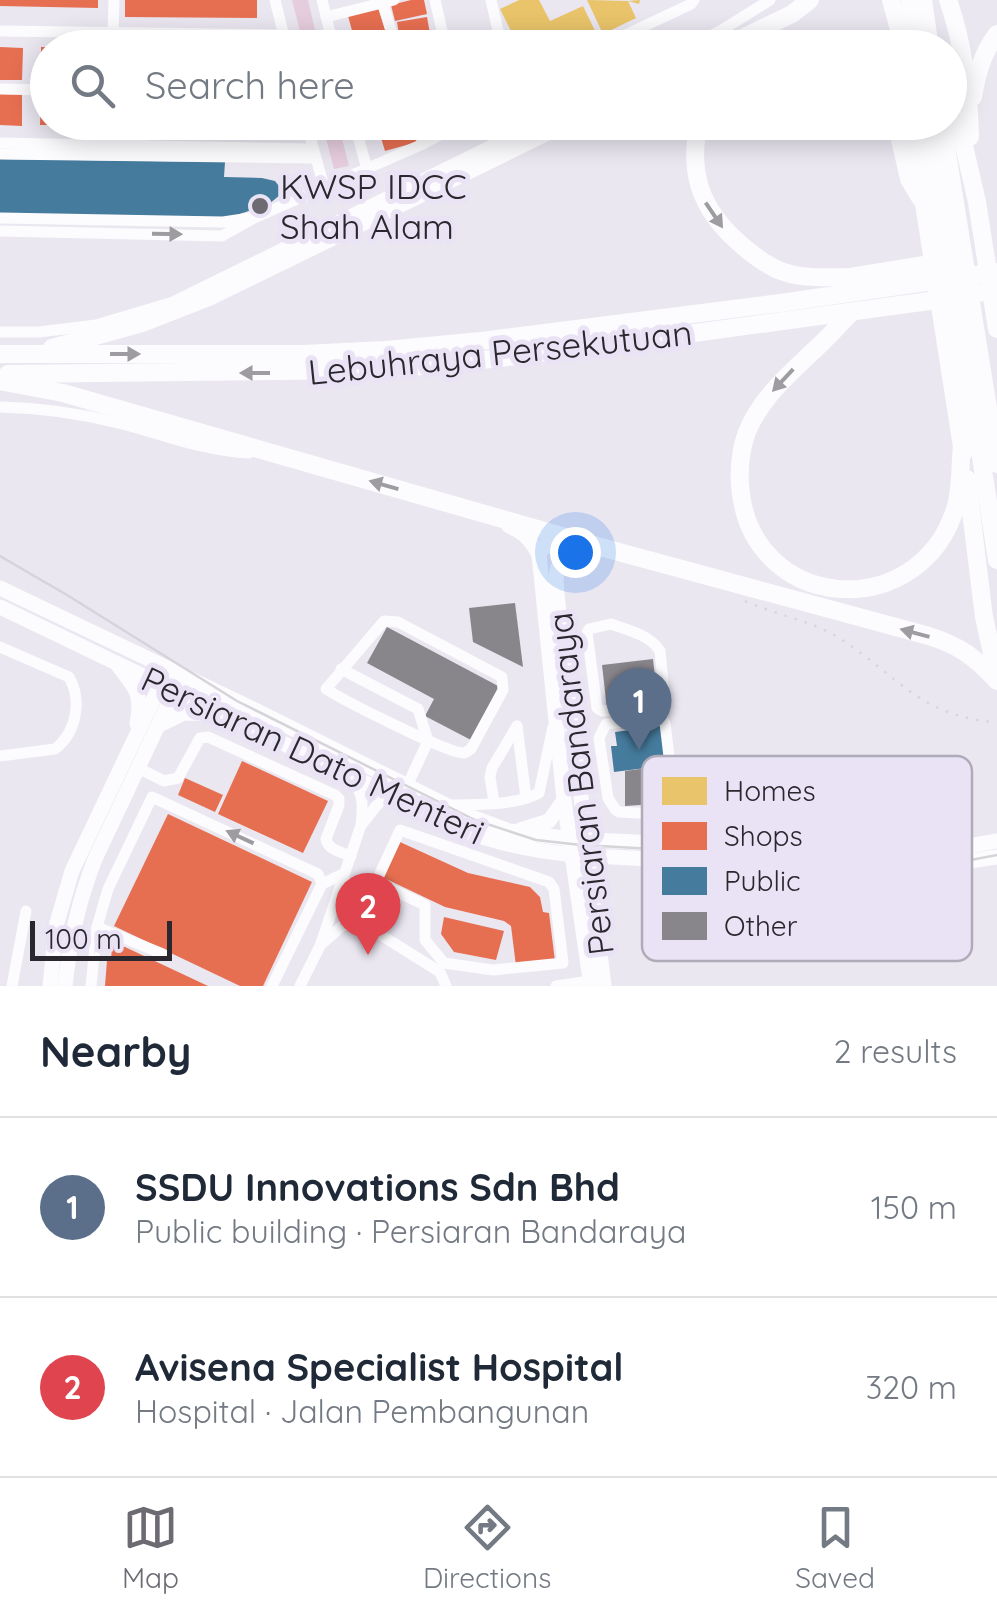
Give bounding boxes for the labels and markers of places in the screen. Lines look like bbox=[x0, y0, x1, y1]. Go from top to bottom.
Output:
place label: KWSP IDCC Shah Alam bbox=[280, 164, 467, 248]
marker: KWSP IDCC Shah Alam bbox=[249, 195, 271, 217]
pin: 1 bbox=[606, 668, 672, 750]
pin: 2 bbox=[336, 872, 400, 955]

